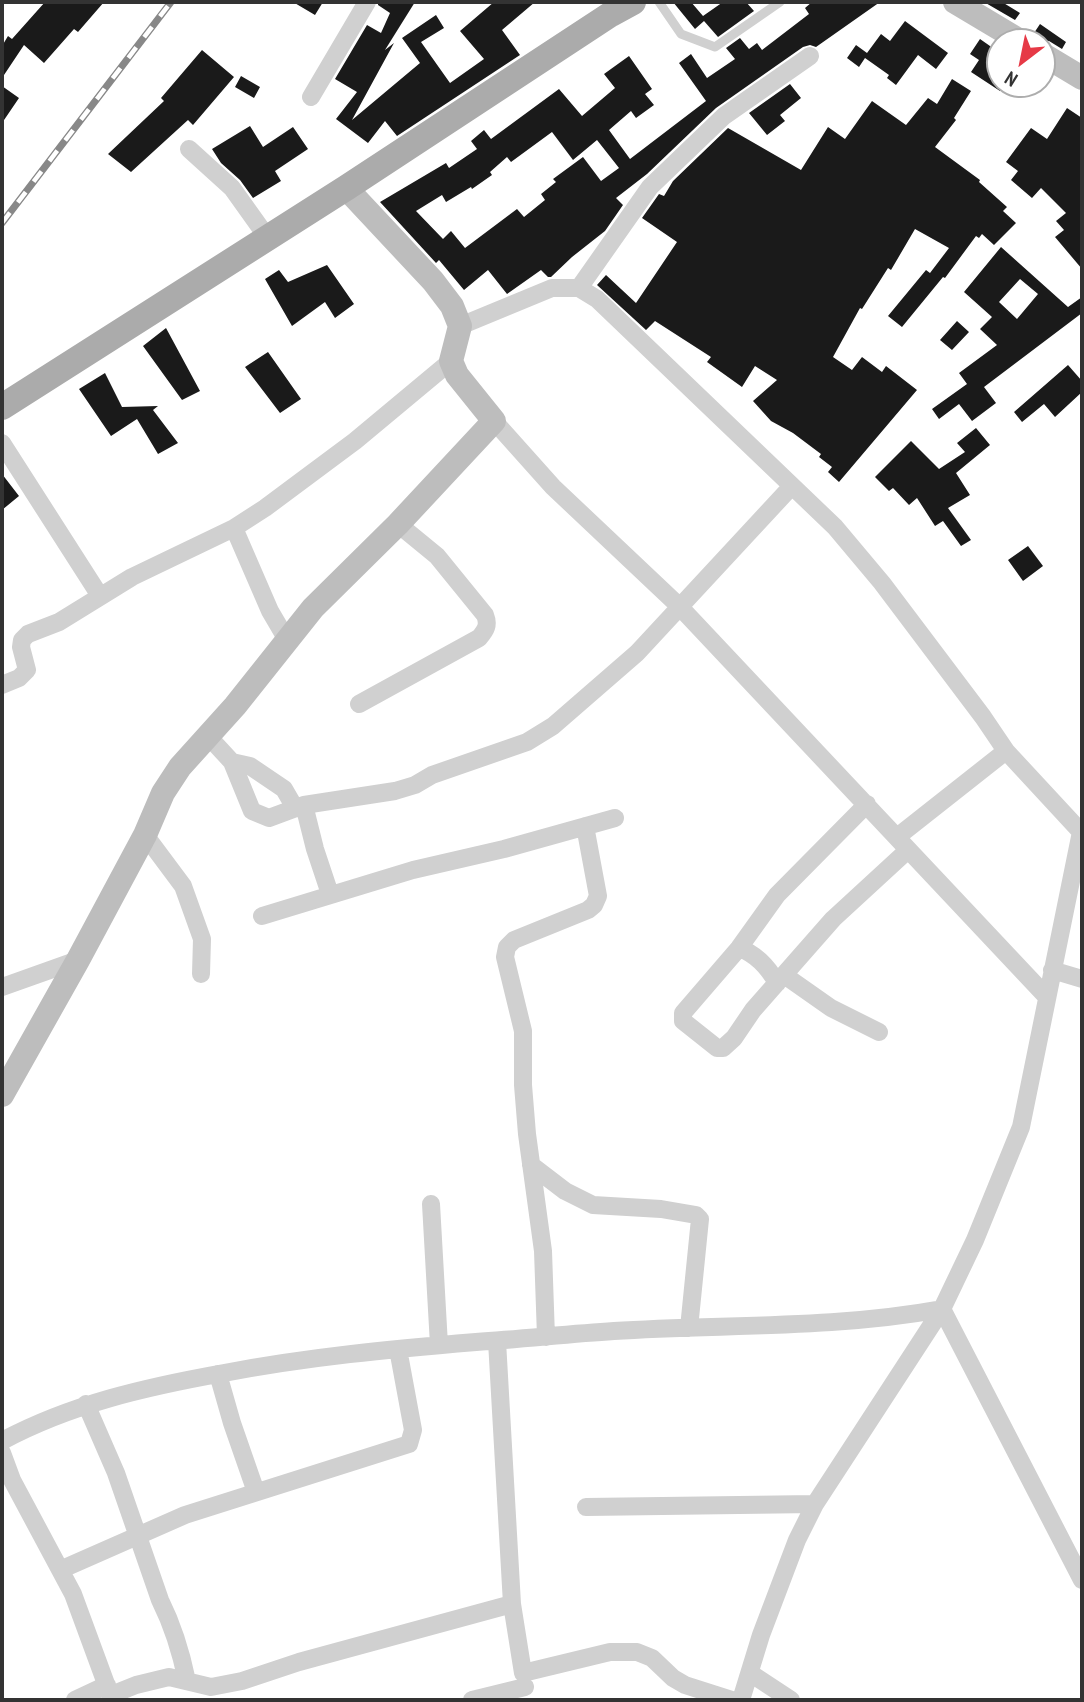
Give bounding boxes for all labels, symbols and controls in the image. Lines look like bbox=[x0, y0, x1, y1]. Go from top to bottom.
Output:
north arrow bbox=[986, 28, 1056, 98]
text: N bbox=[1000, 66, 1022, 92]

